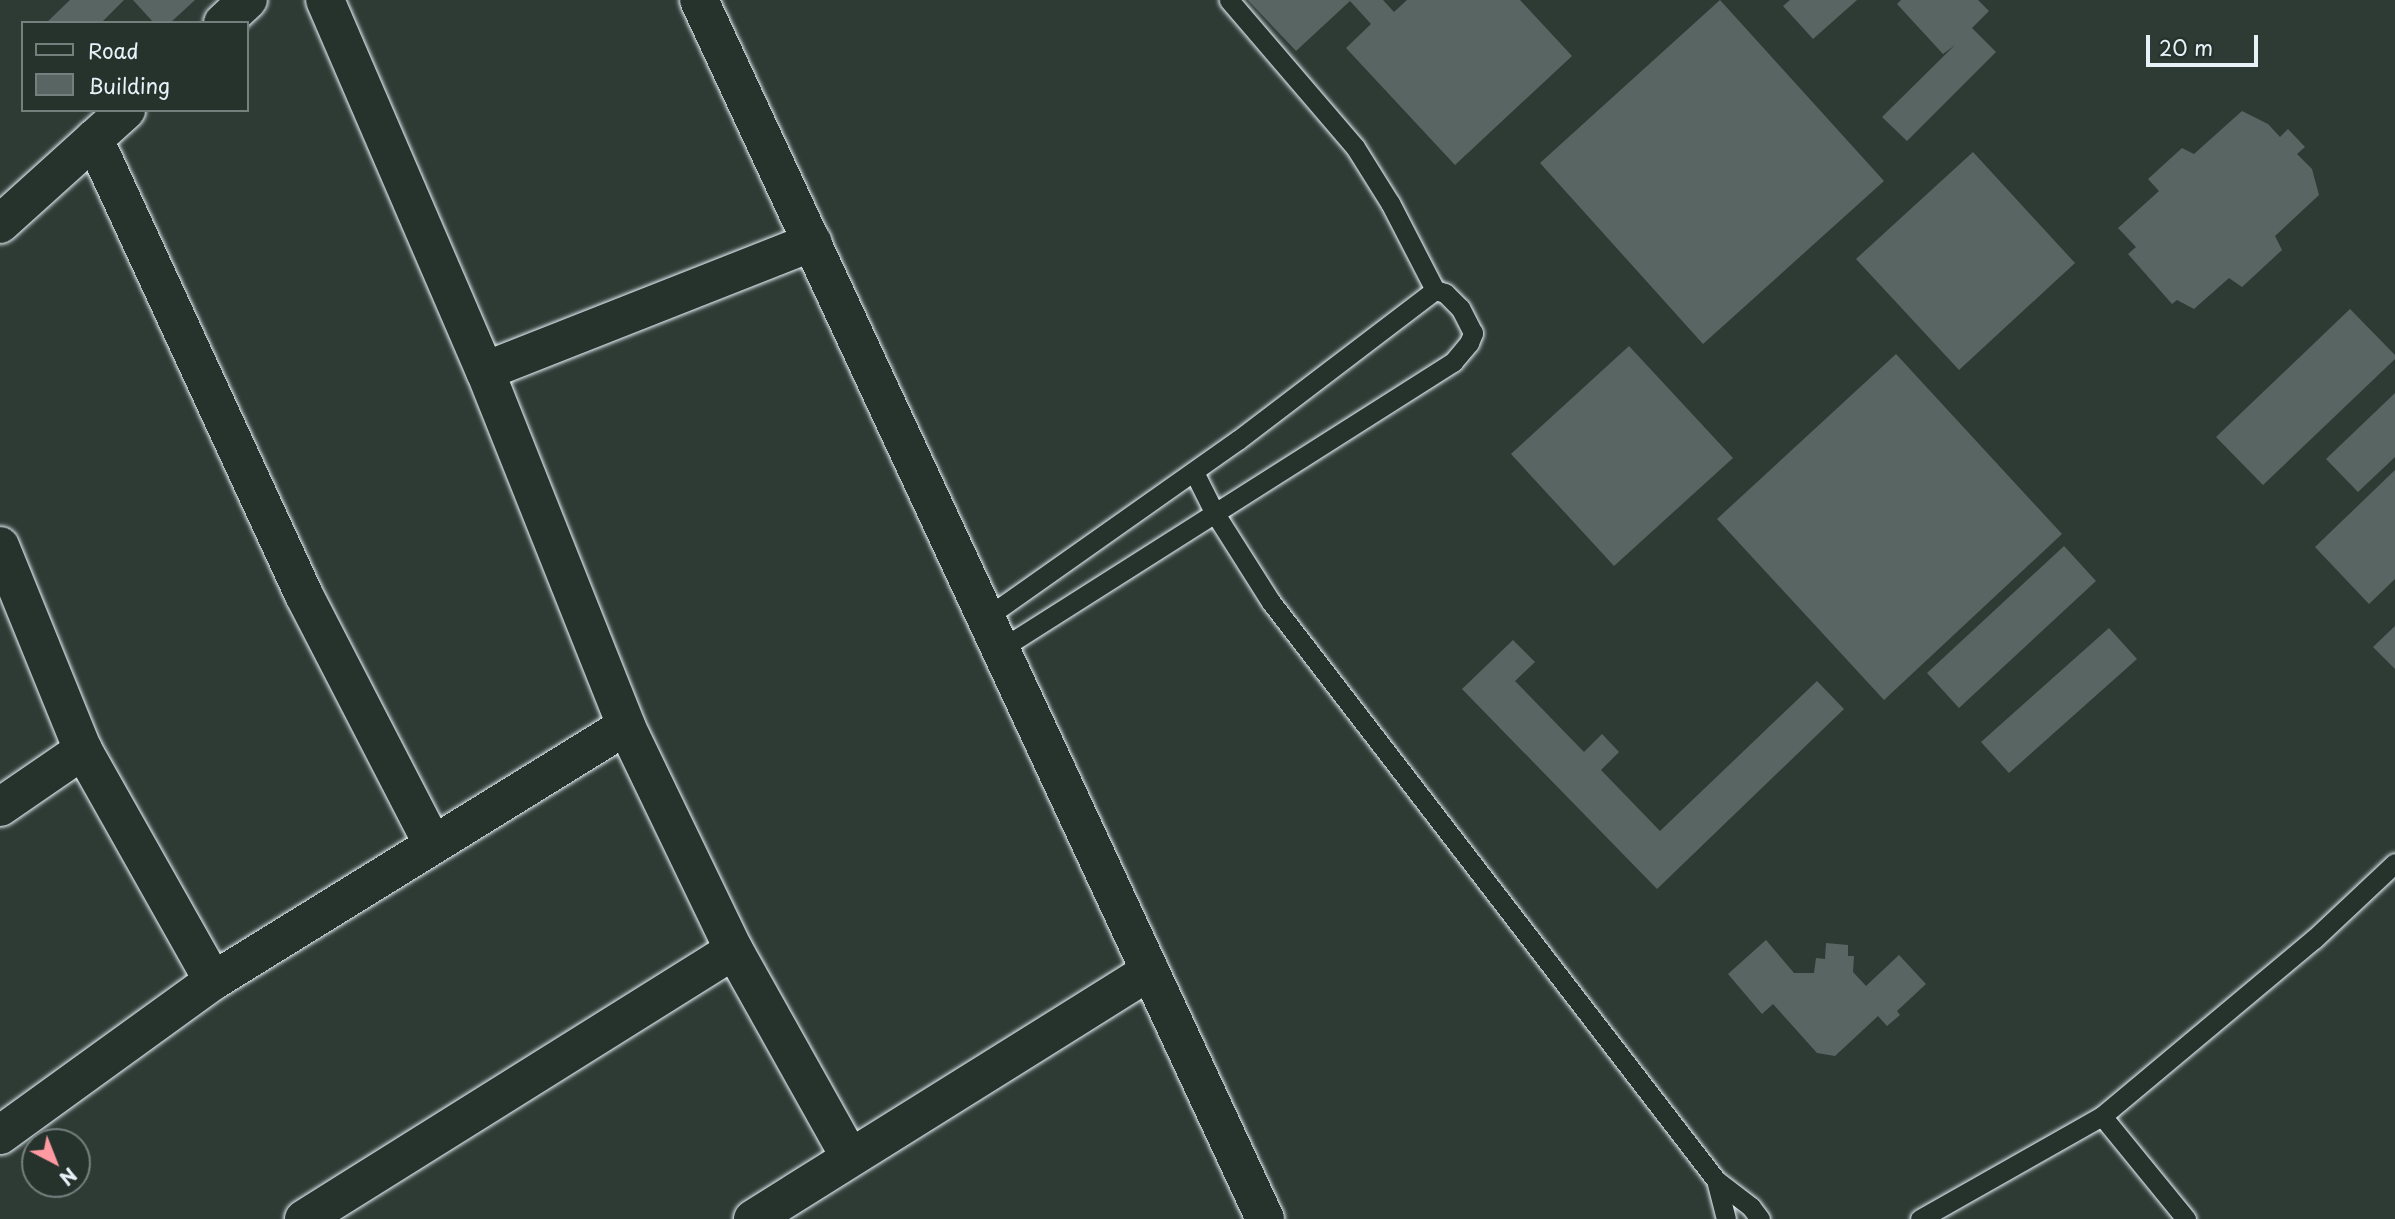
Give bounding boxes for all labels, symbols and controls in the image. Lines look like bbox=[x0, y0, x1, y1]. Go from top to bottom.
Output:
legend bbox=[21, 21, 248, 112]
scale bar bbox=[2150, 21, 2262, 65]
text: 20 m bbox=[2159, 31, 2213, 63]
text: Road bbox=[88, 34, 139, 66]
text: Building bbox=[88, 69, 170, 101]
north arrow bbox=[21, 1128, 91, 1198]
text: N bbox=[54, 1162, 84, 1193]

